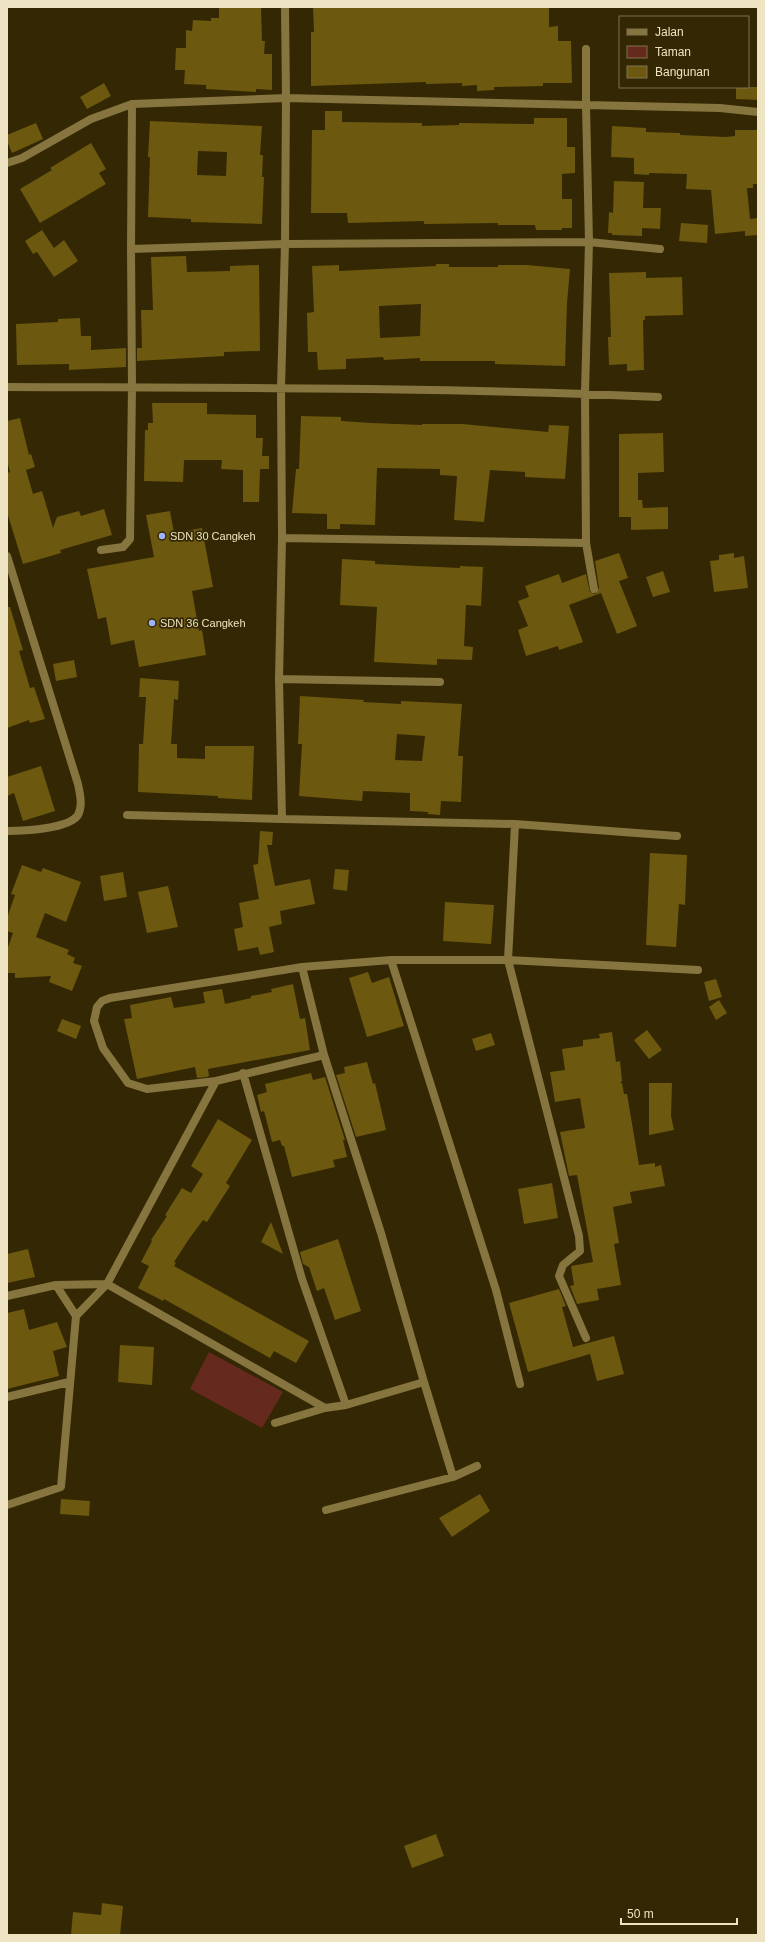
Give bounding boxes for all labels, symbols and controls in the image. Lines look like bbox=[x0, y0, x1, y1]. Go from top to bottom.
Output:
legend bbox=[619, 16, 749, 88]
text: Jalan bbox=[655, 25, 684, 39]
text: Taman bbox=[655, 45, 691, 59]
text: Bangunan bbox=[655, 65, 710, 79]
place label: SDN 30 Cangkeh bbox=[170, 530, 256, 542]
marker: SDN 30 Cangkeh bbox=[157, 531, 167, 541]
place label: SDN 36 Cangkeh bbox=[160, 617, 246, 629]
marker: SDN 36 Cangkeh bbox=[147, 618, 157, 628]
scale bar bbox=[621, 1900, 737, 1926]
text: 50 m bbox=[627, 1907, 654, 1921]

